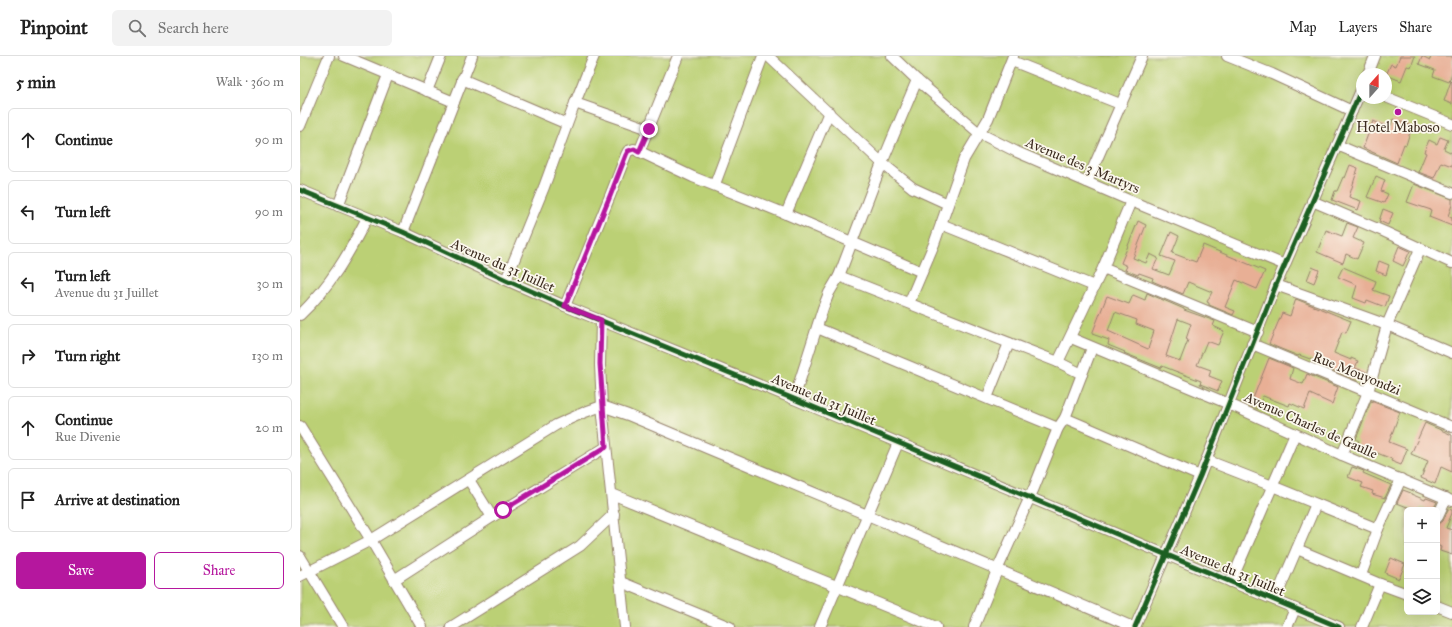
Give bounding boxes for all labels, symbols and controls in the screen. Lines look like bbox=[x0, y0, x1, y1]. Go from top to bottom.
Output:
search box bbox=[112, 10, 392, 46]
text: Pinpoint bbox=[20, 16, 88, 39]
icon: search bbox=[126, 17, 148, 39]
text: Search here bbox=[158, 19, 229, 37]
text: Map bbox=[1289, 19, 1317, 36]
text: Layers bbox=[1339, 19, 1377, 36]
text: Share bbox=[1399, 19, 1432, 36]
north arrow bbox=[1356, 68, 1392, 104]
text: 5 min bbox=[16, 72, 56, 93]
text: Walk · 360 m bbox=[216, 74, 284, 90]
marker: Hotel Maboso bbox=[1393, 107, 1403, 117]
place label: Hotel Maboso bbox=[1356, 119, 1440, 136]
route end bbox=[640, 120, 658, 138]
icon: ahead bbox=[17, 129, 39, 151]
text: Continue bbox=[55, 131, 113, 149]
text: 90 m bbox=[255, 132, 283, 148]
street label: Avenue des 3 Martyrs bbox=[1022, 133, 1142, 197]
icon: left bbox=[17, 201, 39, 223]
text: Turn left bbox=[55, 203, 111, 221]
text: 90 m bbox=[255, 204, 283, 220]
street label: Avenue du 31 Juillet bbox=[447, 235, 557, 297]
text: Turn left bbox=[55, 267, 111, 285]
icon: left bbox=[17, 273, 39, 295]
text: 30 m bbox=[257, 276, 283, 292]
text: Avenue du 31 Juillet bbox=[55, 285, 159, 301]
icon: right bbox=[17, 345, 39, 367]
text: Turn right bbox=[55, 347, 120, 365]
text: 130 m bbox=[251, 348, 283, 364]
street label: Rue Mouyondzi bbox=[1310, 348, 1403, 399]
street label: Avenue du 31 Juillet bbox=[768, 369, 879, 430]
street label: Avenue Charles de Gaulle bbox=[1241, 388, 1380, 463]
text: Continue bbox=[55, 411, 113, 429]
icon: ahead bbox=[17, 417, 39, 439]
text: 20 m bbox=[255, 420, 283, 436]
text: Rue Divenie bbox=[55, 429, 120, 445]
icon: arrive bbox=[17, 489, 39, 511]
text: Arrive at destination bbox=[55, 491, 180, 509]
route start bbox=[494, 501, 512, 519]
map controls bbox=[1404, 507, 1440, 615]
button: + bbox=[1404, 507, 1440, 543]
street label: Avenue du 31 Juillet bbox=[1177, 540, 1288, 601]
button: − bbox=[1404, 543, 1440, 579]
button: Save bbox=[16, 552, 146, 589]
button: Share bbox=[154, 552, 284, 589]
button: layers bbox=[1404, 579, 1440, 615]

